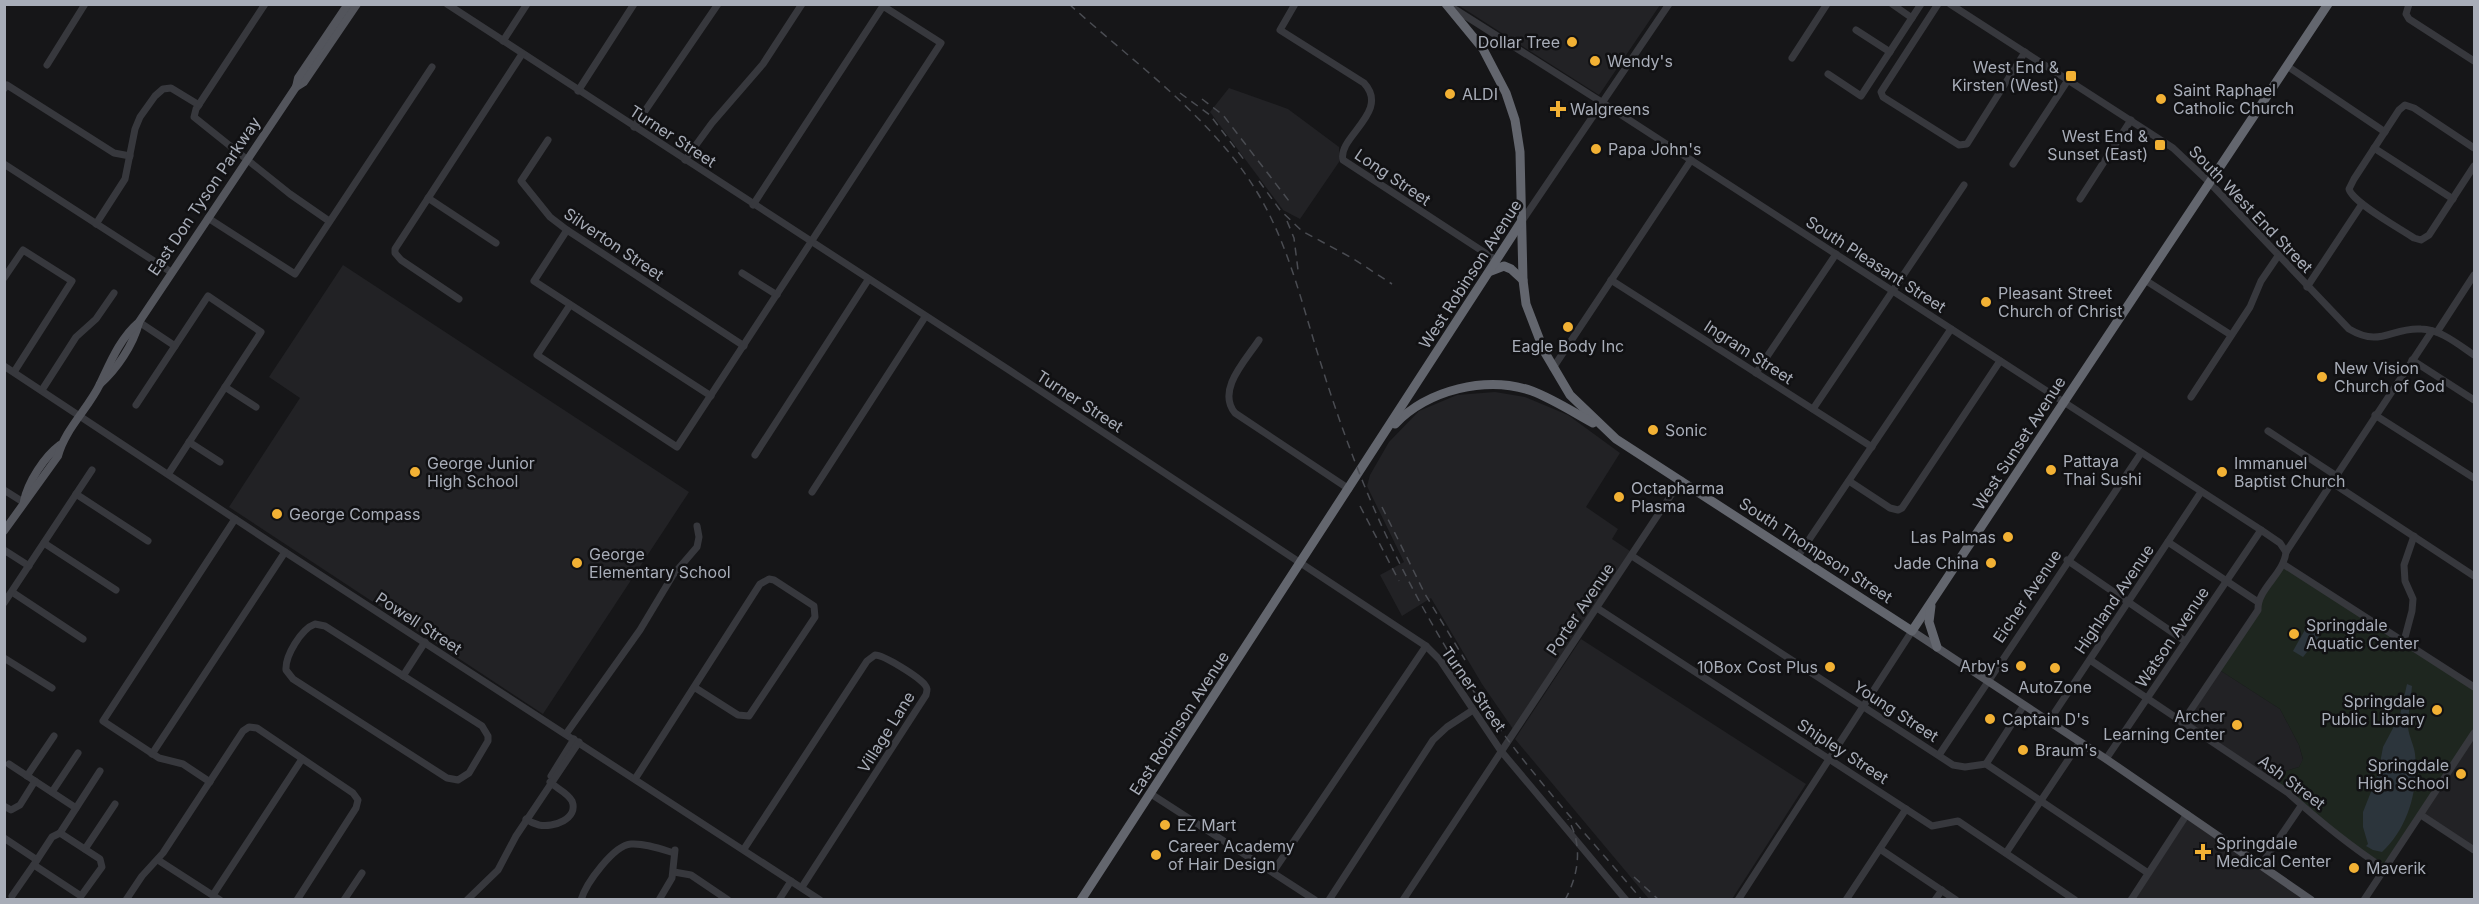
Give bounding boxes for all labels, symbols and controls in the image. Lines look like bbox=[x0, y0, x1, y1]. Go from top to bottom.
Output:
place label: Dollar Tree bbox=[1478, 32, 1560, 52]
marker: Dollar Tree bbox=[1565, 35, 1579, 49]
place label: Wendy's bbox=[1607, 51, 1673, 71]
marker: Wendy's bbox=[1588, 54, 1602, 68]
place label: West End & Kirsten (West) bbox=[1952, 57, 2060, 95]
marker: West End & Kirsten (West) bbox=[2064, 69, 2078, 83]
place label: Saint Raphael Catholic Church bbox=[2173, 80, 2294, 118]
place label: ALDI bbox=[1462, 84, 1498, 104]
marker: ALDI bbox=[1443, 87, 1457, 101]
marker: Saint Raphael Catholic Church bbox=[2154, 92, 2168, 106]
place label: Walgreens bbox=[1570, 99, 1650, 119]
street label: Turner Street bbox=[626, 101, 720, 171]
marker: Walgreens bbox=[1551, 102, 1565, 116]
street label: East Don Tyson Parkway bbox=[143, 113, 265, 279]
place label: West End & Sunset (East) bbox=[2047, 126, 2149, 164]
marker: West End & Sunset (East) bbox=[2153, 138, 2167, 152]
place label: Papa John's bbox=[1608, 139, 1702, 159]
street label: South West End Street bbox=[2185, 141, 2317, 277]
marker: Papa John's bbox=[1589, 142, 1603, 156]
street label: Long Street bbox=[1351, 144, 1435, 210]
street label: West Robinson Avenue bbox=[1414, 196, 1526, 352]
street label: Silverton Street bbox=[560, 203, 668, 285]
street label: South Pleasant Street bbox=[1802, 211, 1950, 317]
place label: Pleasant Street Church of Christ bbox=[1998, 283, 2122, 321]
marker: Pleasant Street Church of Christ bbox=[1979, 295, 1993, 309]
street label: Ingram Street bbox=[1701, 316, 1797, 388]
marker: Eagle Body Inc bbox=[1561, 320, 1575, 334]
place label: Eagle Body Inc bbox=[1512, 336, 1624, 356]
place label: New Vision Church of God bbox=[2334, 358, 2445, 396]
street label: Turner Street bbox=[1033, 366, 1127, 436]
marker: New Vision Church of God bbox=[2315, 370, 2329, 384]
street label: West Sunset Avenue bbox=[1968, 372, 2070, 514]
place label: Sonic bbox=[1665, 420, 1707, 440]
marker: Sonic bbox=[1646, 423, 1660, 437]
place label: Pattaya Thai Sushi bbox=[2063, 451, 2142, 489]
place label: George Junior High School bbox=[427, 453, 535, 491]
place label: Immanuel Baptist Church bbox=[2234, 453, 2346, 491]
marker: Pattaya Thai Sushi bbox=[2044, 463, 2058, 477]
marker: George Junior High School bbox=[408, 465, 422, 479]
marker: Immanuel Baptist Church bbox=[2215, 465, 2229, 479]
place label: Octapharma Plasma bbox=[1631, 478, 1724, 516]
marker: Octapharma Plasma bbox=[1612, 490, 1626, 504]
street label: South Thompson Street bbox=[1736, 493, 1896, 607]
place label: George Compass bbox=[289, 504, 420, 524]
marker: George Compass bbox=[270, 507, 284, 521]
place label: Las Palmas bbox=[1911, 527, 1996, 547]
marker: Las Palmas bbox=[2001, 530, 2015, 544]
street label: Highland Avenue bbox=[2070, 540, 2158, 658]
place label: George Elementary School bbox=[589, 544, 731, 582]
street label: Eicher Avenue bbox=[1988, 546, 2066, 646]
place label: Jade China bbox=[1894, 553, 1979, 573]
marker: George Elementary School bbox=[570, 556, 584, 570]
marker: Jade China bbox=[1984, 556, 1998, 570]
street label: Porter Avenue bbox=[1542, 559, 1618, 659]
street label: Watson Avenue bbox=[2131, 583, 2213, 691]
street label: Powell Street bbox=[372, 588, 466, 658]
place label: Springdale Aquatic Center bbox=[2306, 615, 2419, 653]
marker: Springdale Aquatic Center bbox=[2287, 627, 2301, 641]
street label: Turner Street bbox=[1437, 643, 1511, 735]
street label: East Robinson Avenue bbox=[1125, 647, 1233, 799]
place label: Arby's bbox=[1960, 656, 2009, 676]
place label: 10Box Cost Plus bbox=[1697, 657, 1818, 677]
marker: Arby's bbox=[2014, 659, 2028, 673]
marker: 10Box Cost Plus bbox=[1823, 660, 1837, 674]
marker: AutoZone bbox=[2048, 661, 2062, 675]
street label: Young Street bbox=[1850, 676, 1942, 746]
place label: AutoZone bbox=[2018, 677, 2092, 697]
street label: Village Lane bbox=[853, 688, 919, 776]
place label: Springdale Public Library bbox=[2321, 691, 2425, 729]
marker: Springdale Public Library bbox=[2430, 703, 2444, 717]
place label: Archer Learning Center bbox=[2103, 706, 2225, 744]
place label: Captain D's bbox=[2002, 709, 2089, 729]
marker: Captain D's bbox=[1983, 712, 1997, 726]
street label: Shipley Street bbox=[1794, 714, 1892, 788]
marker: Archer Learning Center bbox=[2230, 718, 2244, 732]
place label: Braum's bbox=[2035, 740, 2097, 760]
marker: Braum's bbox=[2016, 743, 2030, 757]
street label: Ash Street bbox=[2255, 750, 2329, 814]
place label: Springdale High School bbox=[2358, 755, 2449, 793]
marker: Springdale High School bbox=[2454, 767, 2468, 781]
place label: EZ Mart bbox=[1177, 815, 1236, 835]
marker: EZ Mart bbox=[1158, 818, 1172, 832]
place label: Springdale Medical Center bbox=[2216, 833, 2331, 871]
place label: Career Academy of Hair Design bbox=[1168, 836, 1295, 874]
marker: Springdale Medical Center bbox=[2194, 843, 2212, 861]
marker: Career Academy of Hair Design bbox=[1149, 848, 1163, 862]
place label: Maverik bbox=[2366, 858, 2426, 878]
marker: Maverik bbox=[2347, 861, 2361, 875]

